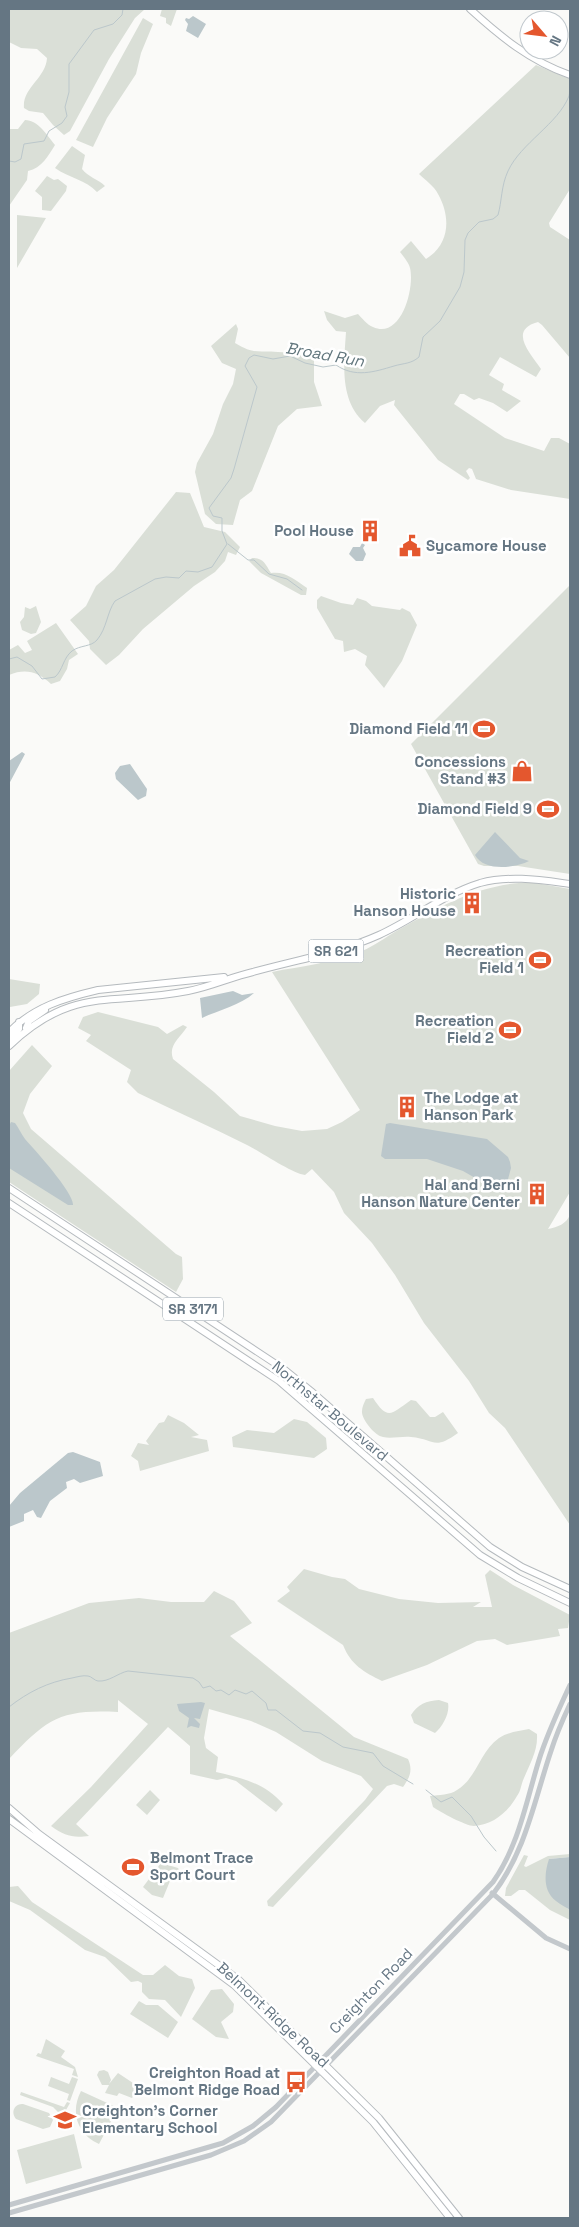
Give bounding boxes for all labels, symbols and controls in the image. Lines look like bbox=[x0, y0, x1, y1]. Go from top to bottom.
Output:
north arrow bbox=[519, 10, 569, 60]
text: N bbox=[545, 33, 566, 49]
water label: Broad Run bbox=[284, 337, 367, 372]
building icon: Pool House bbox=[357, 518, 383, 544]
place label: Pool House bbox=[274, 521, 354, 540]
public building icon: Sycamore House bbox=[397, 533, 423, 559]
place label: Sycamore House bbox=[426, 536, 547, 555]
sports icon: Diamond Field 11 bbox=[471, 716, 497, 742]
place label: Diamond Field 11 bbox=[349, 719, 468, 738]
place label: Concessions Stand #3 bbox=[414, 752, 506, 788]
shop icon: Concessions Stand #3 bbox=[509, 758, 535, 784]
sports icon: Diamond Field 9 bbox=[535, 796, 561, 822]
place label: Diamond Field 9 bbox=[417, 799, 532, 818]
place label: Historic Hanson House bbox=[353, 884, 456, 920]
building icon: Historic Hanson House bbox=[459, 890, 485, 916]
road number: SR 621 bbox=[308, 939, 364, 962]
place label: Recreation Field 1 bbox=[445, 941, 524, 977]
sports icon: Recreation Field 1 bbox=[527, 947, 553, 973]
place label: Recreation Field 2 bbox=[415, 1011, 494, 1047]
sports icon: Recreation Field 2 bbox=[497, 1017, 523, 1043]
place label: The Lodge at Hanson Park bbox=[424, 1088, 519, 1124]
building icon: The Lodge at Hanson Park bbox=[394, 1094, 420, 1120]
place label: Hal and Berni Hanson Nature Center bbox=[361, 1175, 520, 1211]
building icon: Hal and Berni Hanson Nature Center bbox=[524, 1181, 550, 1207]
road number: SR 3171 bbox=[163, 1298, 223, 1320]
street label: Northstar Boulevard bbox=[268, 1356, 392, 1465]
place label: Belmont Trace Sport Court bbox=[150, 1848, 254, 1884]
sports icon: Belmont Trace Sport Court bbox=[120, 1854, 146, 1880]
street label: Creighton Road bbox=[325, 1944, 416, 2038]
street label: Belmont Ridge Road bbox=[213, 1958, 333, 2071]
place label: Creighton Road at Belmont Ridge Road bbox=[134, 2063, 280, 2099]
bus stop icon: Creighton Road at Belmont Ridge Road bbox=[283, 2069, 309, 2095]
place label: Creighton's Corner Elementary School bbox=[82, 2101, 218, 2137]
school or university icon: Creighton's Corner Elementary School bbox=[52, 2107, 78, 2133]

